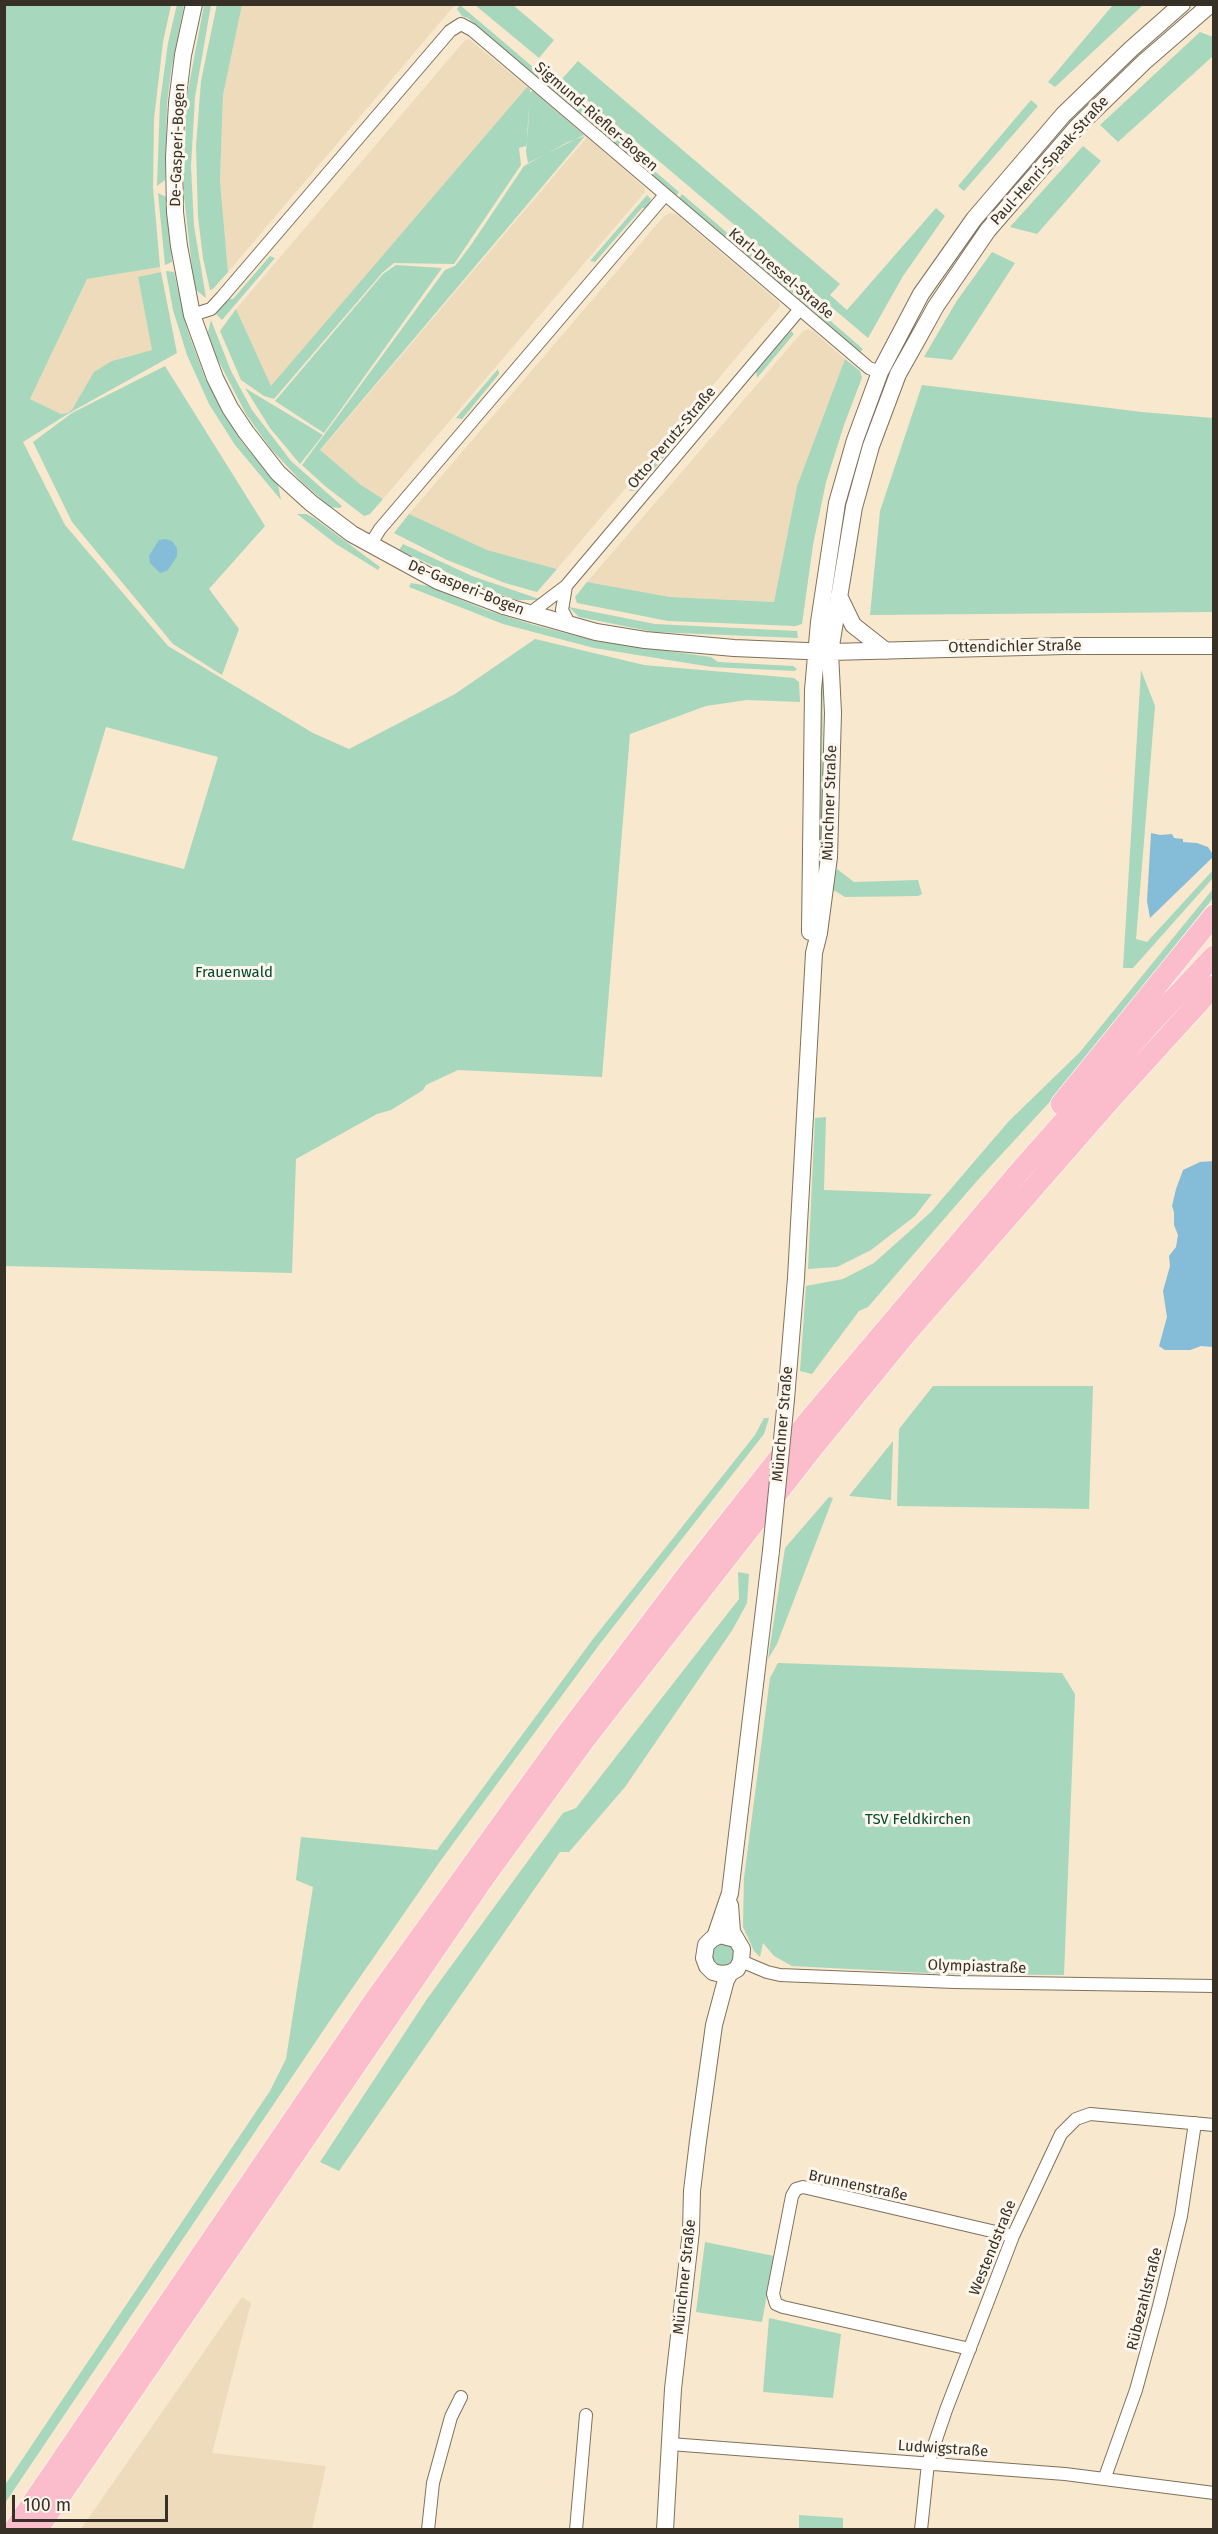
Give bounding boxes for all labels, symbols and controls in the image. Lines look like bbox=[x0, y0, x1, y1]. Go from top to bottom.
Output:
street label: Sigmund-Riefler-Bogen bbox=[531, 58, 661, 176]
street label: De-Gasperi-Bogen bbox=[167, 83, 189, 207]
street label: Paul-Henri-Spaak-Straße bbox=[987, 93, 1113, 229]
street label: Karl-Dressel-Straße bbox=[725, 225, 837, 323]
street label: Otto-Perutz-Straße bbox=[624, 383, 720, 493]
street label: De-Gasperi-Bogen bbox=[405, 556, 527, 620]
street label: Ottendichler Straße bbox=[948, 637, 1082, 657]
street label: Münchner Straße bbox=[819, 745, 841, 861]
park label: Frauenwald bbox=[195, 964, 273, 982]
street label: Münchner Straße bbox=[769, 1365, 797, 1483]
park label: TSV Feldkirchen bbox=[865, 1811, 971, 1829]
street label: Olympiastraße bbox=[927, 1956, 1027, 1978]
street label: Brunnenstraße bbox=[807, 2167, 909, 2205]
street label: Westendstraße bbox=[966, 2198, 1020, 2298]
street label: Münchner Straße bbox=[670, 2218, 700, 2336]
street label: Rübezahlstraße bbox=[1124, 2246, 1166, 2352]
street label: Ludwigstraße bbox=[897, 2437, 989, 2461]
scale bar bbox=[15, 2483, 171, 2521]
text: 100 m bbox=[23, 2494, 71, 2516]

